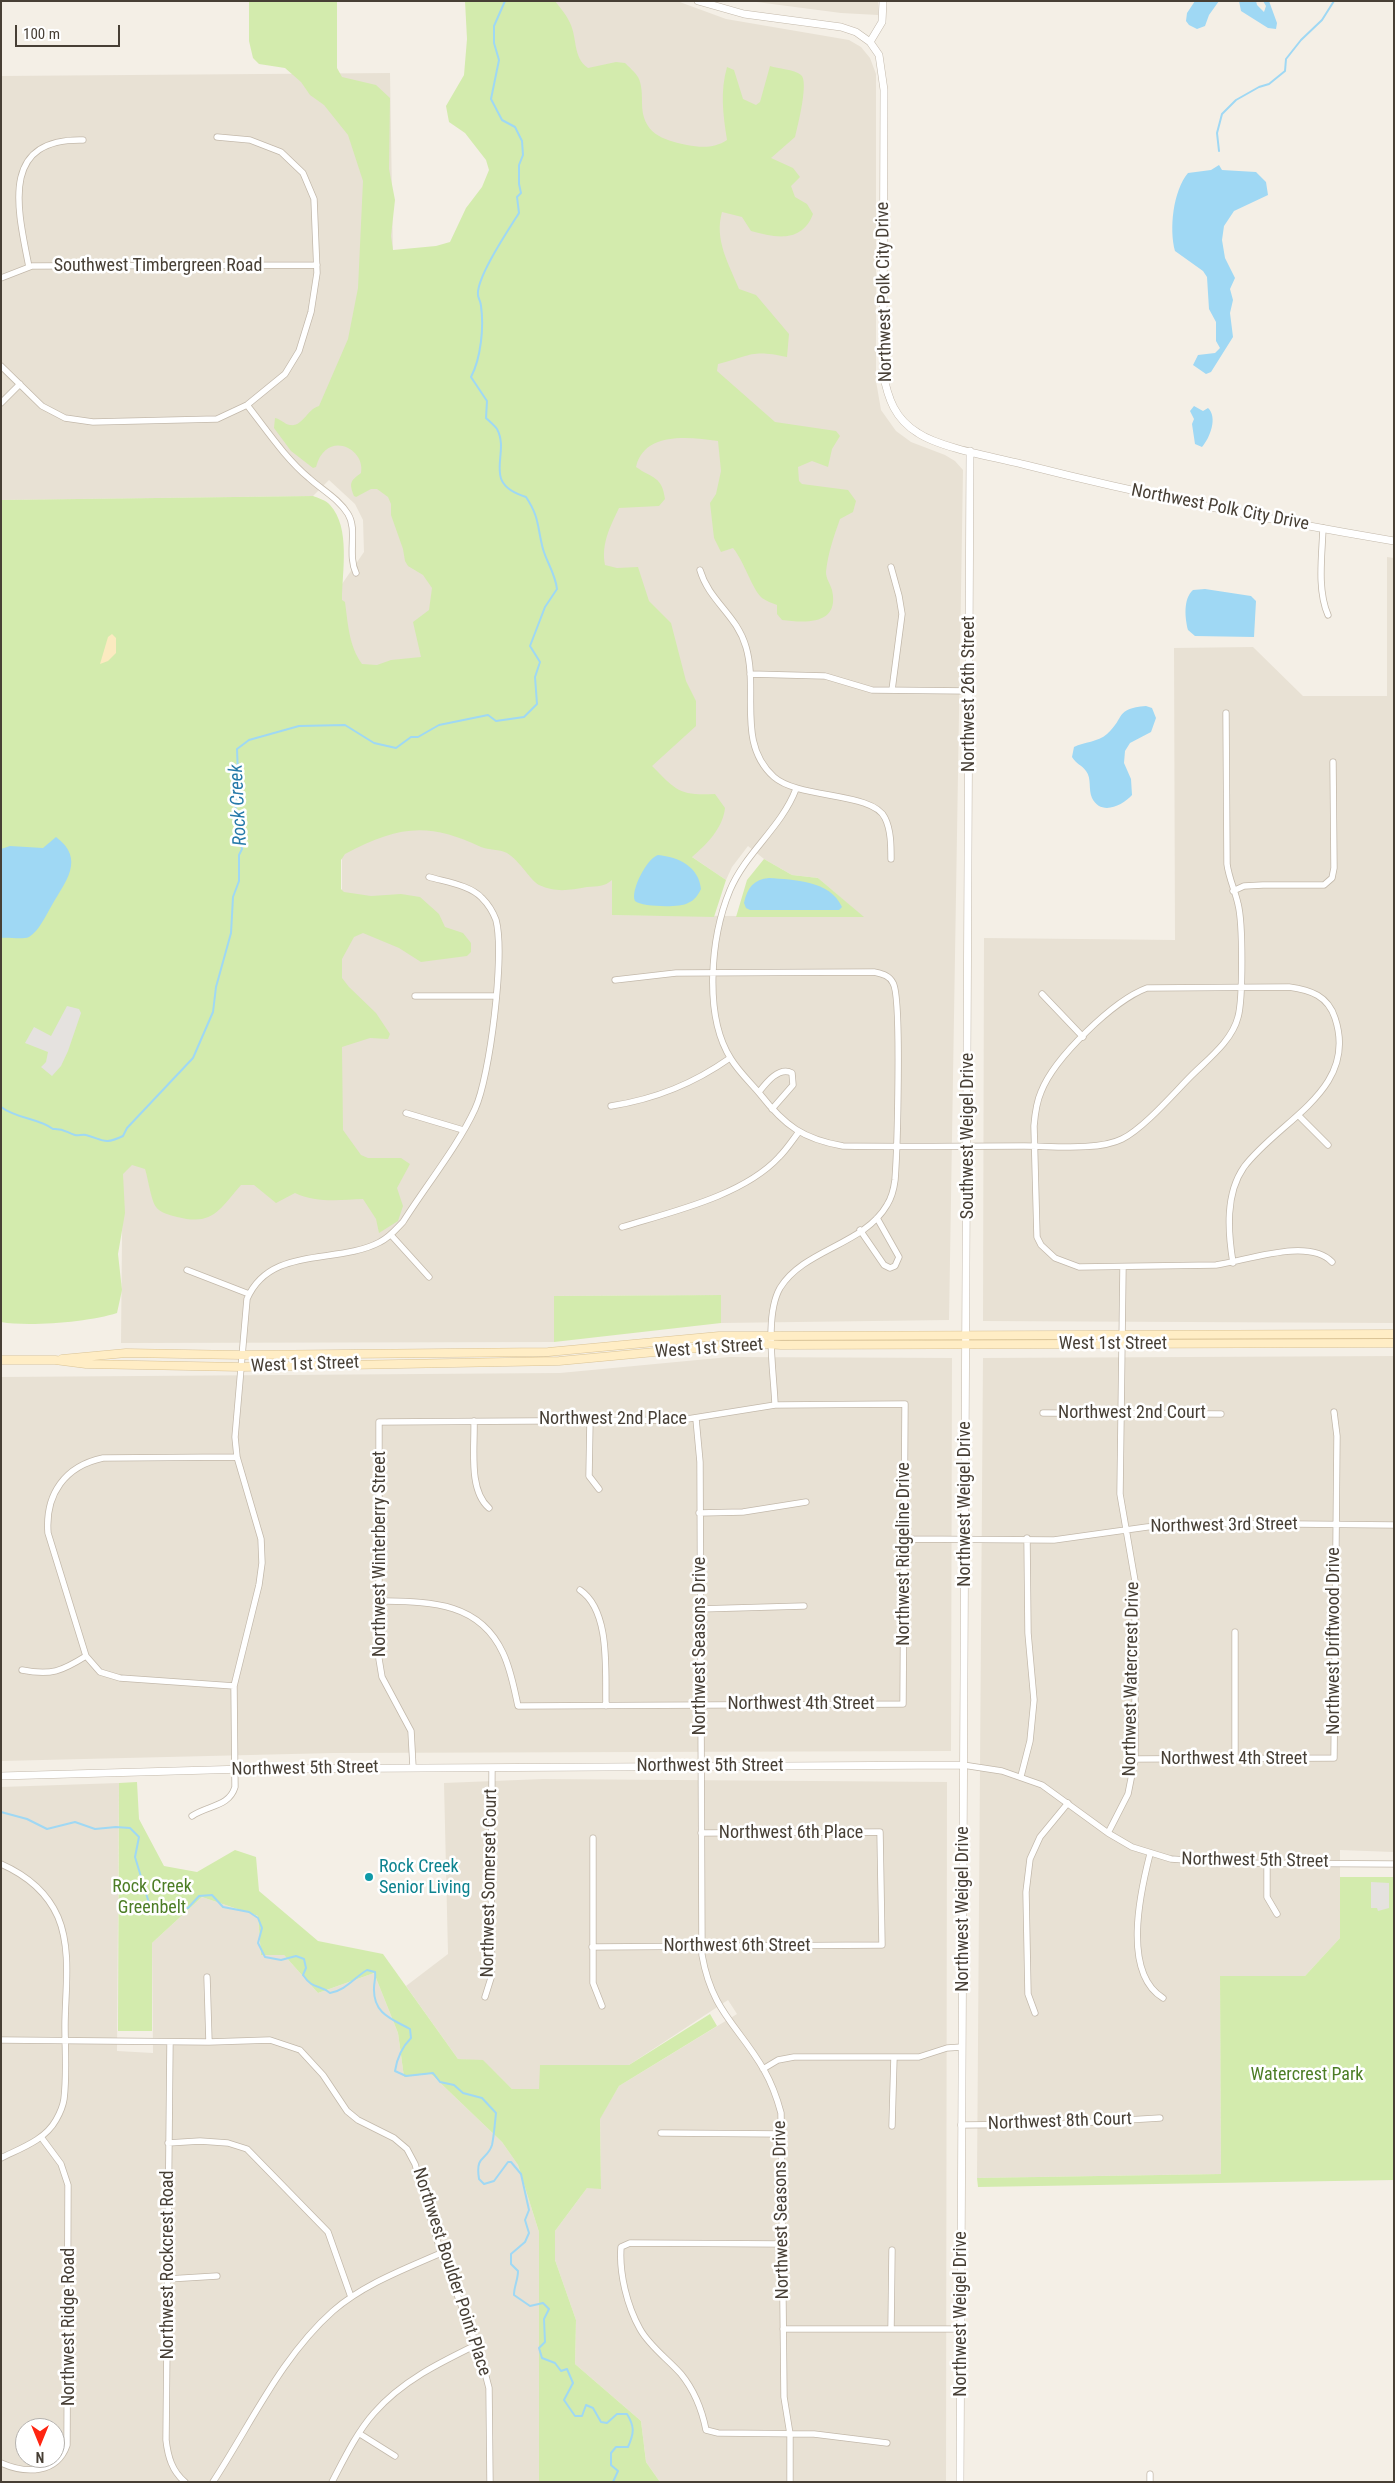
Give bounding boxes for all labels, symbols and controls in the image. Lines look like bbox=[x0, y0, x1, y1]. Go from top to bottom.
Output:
scale bar bbox=[18, 15, 122, 47]
text: 100 m bbox=[23, 25, 60, 43]
street label: Northwest Polk City Drive bbox=[873, 202, 897, 382]
street label: Southwest Timbergreen Road bbox=[54, 255, 262, 277]
street label: Northwest Polk City Drive bbox=[1129, 480, 1311, 536]
street label: Northwest 26th Street bbox=[958, 616, 980, 772]
water label: Rock Creek bbox=[225, 764, 253, 846]
street label: Southwest Weigel Drive bbox=[957, 1053, 979, 1219]
street label: West 1st Street bbox=[1059, 1333, 1167, 1355]
street label: West 1st Street bbox=[654, 1334, 764, 1364]
street label: West 1st Street bbox=[251, 1352, 359, 1378]
street label: Northwest 2nd Court bbox=[1058, 1402, 1206, 1424]
street label: Northwest 2nd Place bbox=[539, 1408, 687, 1430]
street label: Northwest Weigel Drive bbox=[954, 1421, 976, 1587]
street label: Northwest Winterberry Street bbox=[369, 1451, 391, 1657]
street label: Northwest Ridgeline Drive bbox=[893, 1462, 915, 1646]
street label: Northwest 3rd Street bbox=[1150, 1514, 1298, 1538]
street label: Northwest Driftwood Drive bbox=[1323, 1547, 1345, 1735]
street label: Northwest Seasons Drive bbox=[689, 1557, 711, 1735]
street label: Northwest Watercrest Drive bbox=[1120, 1581, 1144, 1777]
street label: Northwest 4th Street bbox=[727, 1693, 875, 1715]
street label: Northwest 4th Street bbox=[1160, 1748, 1308, 1770]
street label: Northwest 5th Street bbox=[636, 1755, 784, 1777]
street label: Northwest 5th Street bbox=[231, 1757, 379, 1781]
street label: Northwest Somerset Court bbox=[478, 1788, 502, 1978]
street label: Northwest 6th Place bbox=[719, 1822, 863, 1844]
street label: Northwest Weigel Drive bbox=[952, 1826, 974, 1992]
street label: Northwest 5th Street bbox=[1181, 1849, 1329, 1873]
place label: Rock Creek Senior Living bbox=[379, 1856, 470, 1898]
marker: Rock Creek Senior Living bbox=[363, 1871, 375, 1883]
park label: Rock Creek Greenbelt bbox=[112, 1876, 192, 1918]
street label: Northwest 6th Street bbox=[663, 1935, 811, 1957]
park label: Watercrest Park bbox=[1251, 2064, 1363, 2086]
street label: Northwest 8th Court bbox=[988, 2109, 1132, 2135]
street label: Northwest Seasons Drive bbox=[770, 2121, 794, 2299]
street label: Northwest Boulder Point Place bbox=[407, 2165, 495, 2379]
street label: Northwest Rockcrest Road bbox=[157, 2171, 179, 2359]
street label: Northwest Weigel Drive bbox=[950, 2231, 972, 2397]
street label: Northwest Ridge Road bbox=[58, 2248, 80, 2406]
north arrow bbox=[15, 2418, 65, 2468]
text: N bbox=[36, 2449, 44, 2465]

